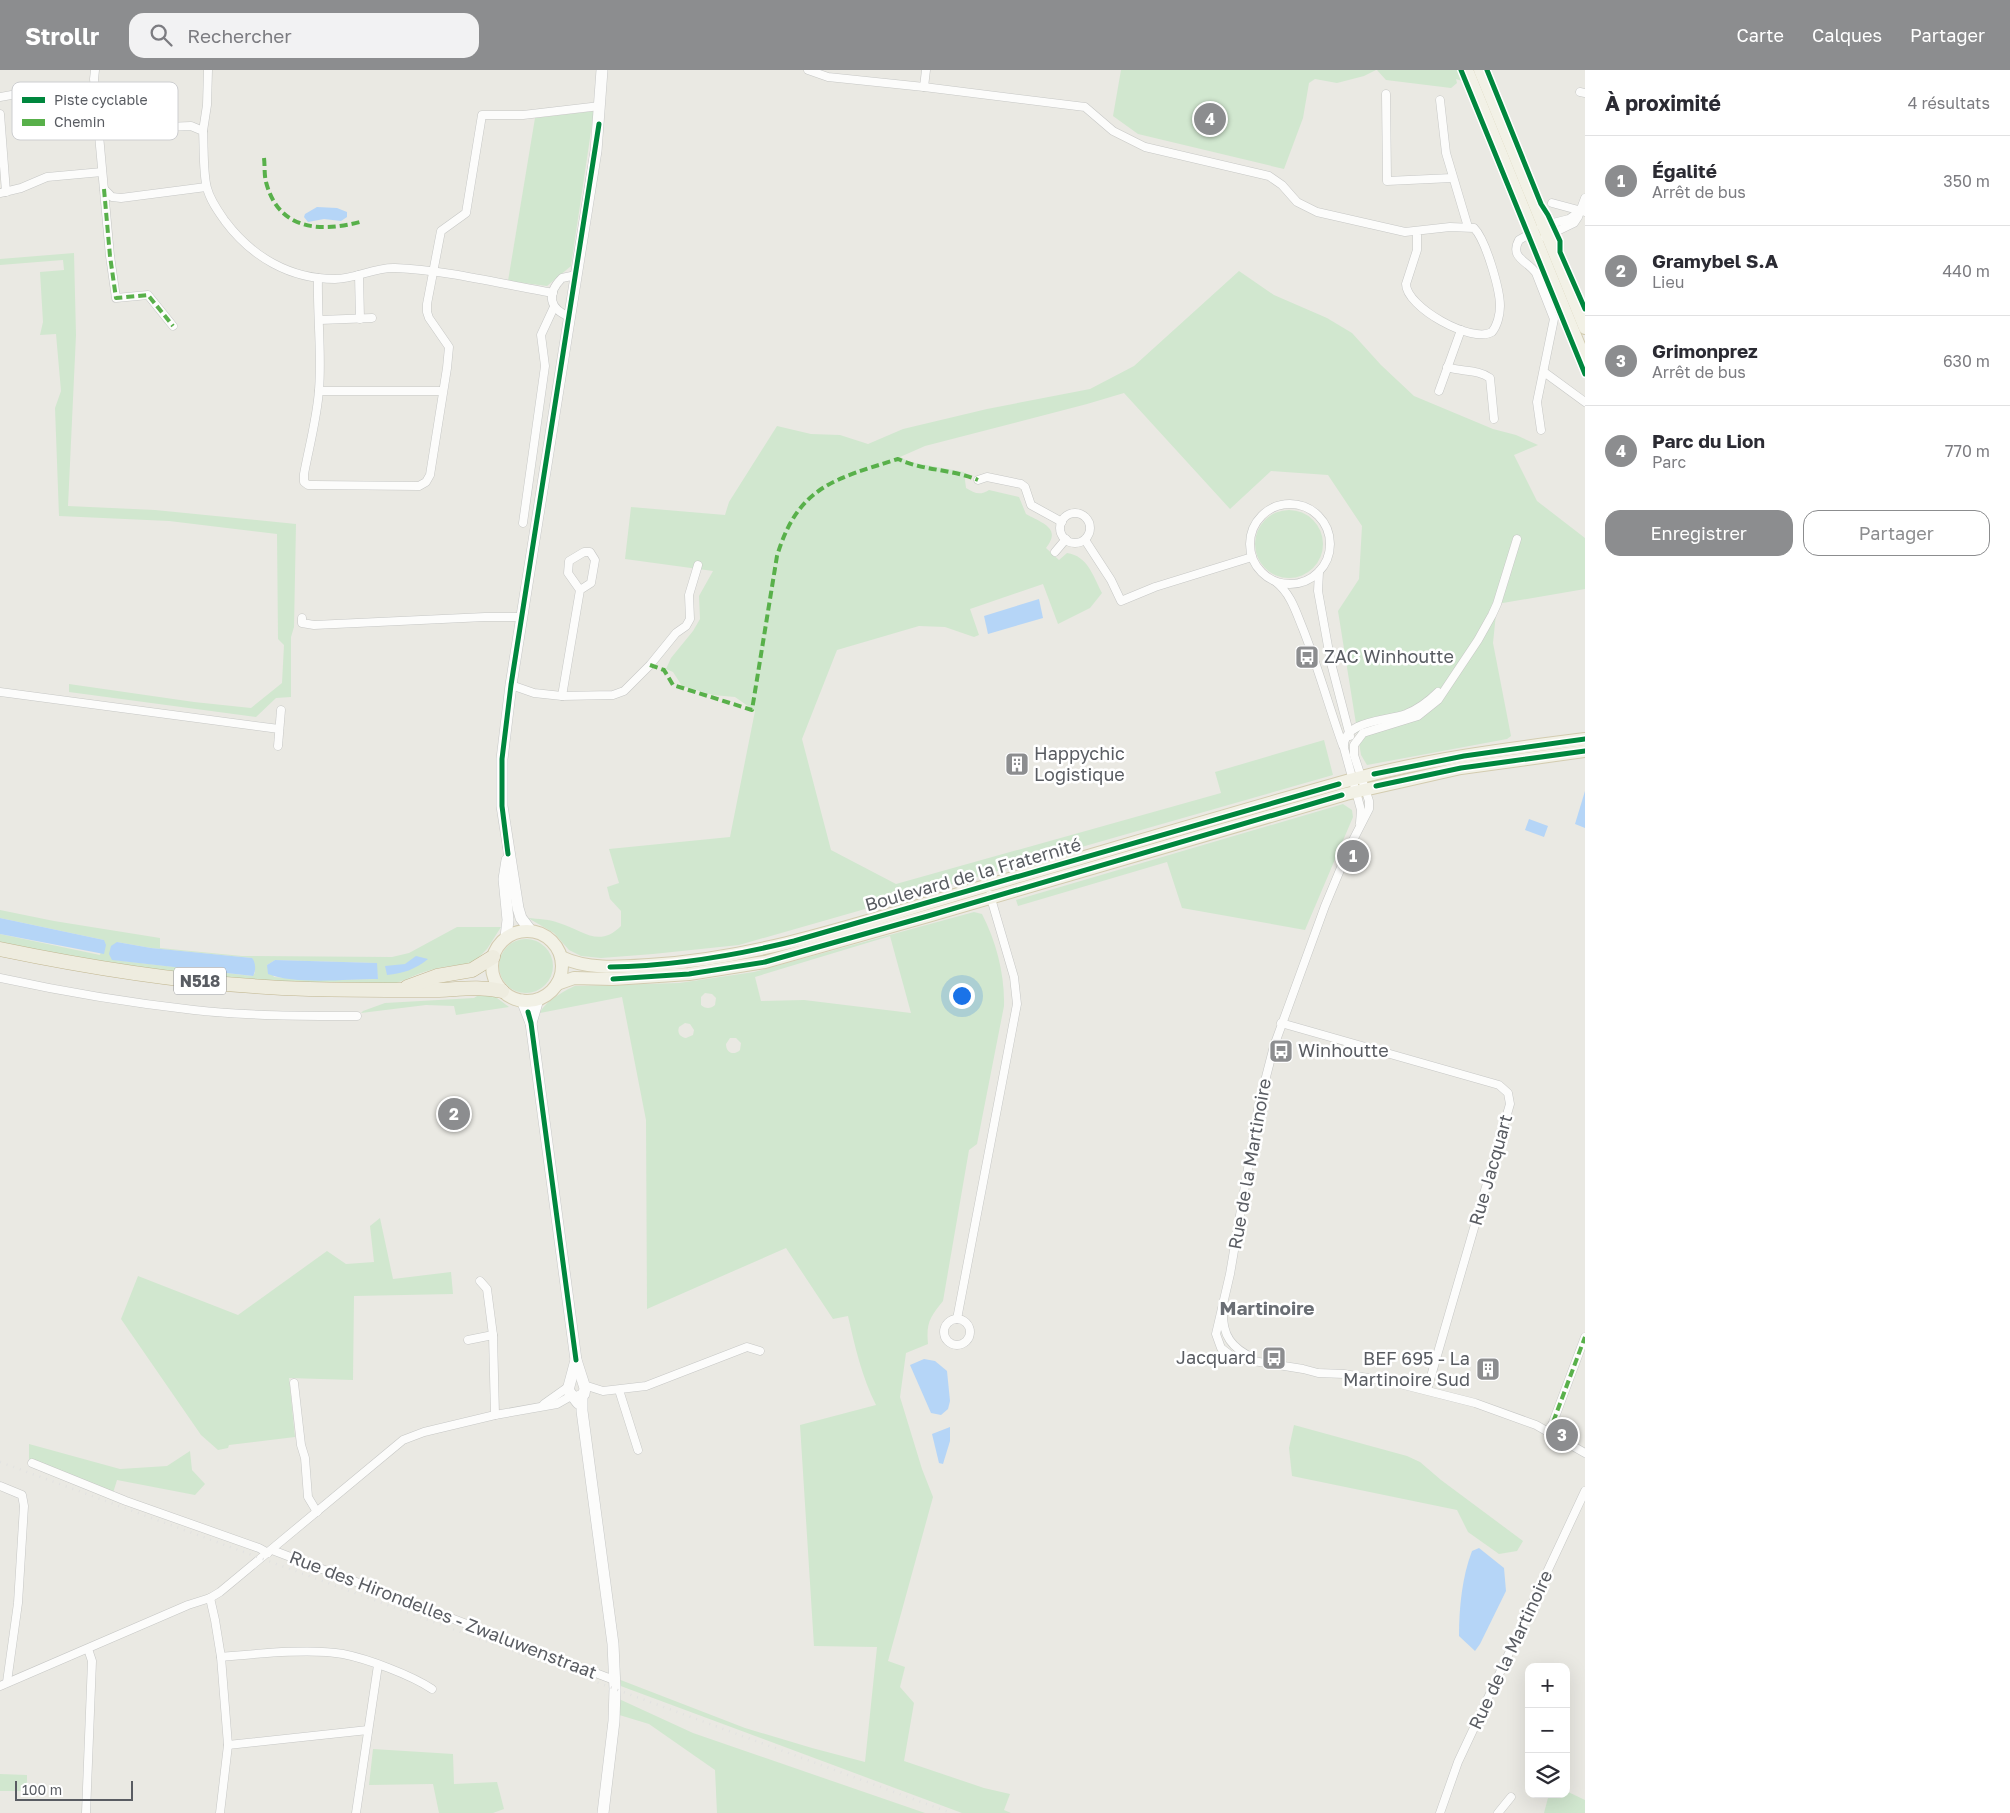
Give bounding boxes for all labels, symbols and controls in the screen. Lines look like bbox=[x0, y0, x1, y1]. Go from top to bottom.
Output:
search box bbox=[129, 13, 479, 58]
text: Strollr bbox=[25, 21, 99, 50]
icon: search bbox=[147, 21, 175, 49]
text: Rechercher bbox=[187, 24, 292, 47]
text: Carte bbox=[1737, 24, 1784, 46]
text: Calques bbox=[1812, 24, 1882, 46]
text: Partager bbox=[1910, 24, 1985, 46]
legend bbox=[12, 82, 178, 140]
text: À proximité bbox=[1605, 90, 1721, 116]
text: Piste cyclable bbox=[54, 91, 148, 108]
text: 4 résultats bbox=[1908, 93, 1990, 113]
pin: 4 bbox=[1194, 100, 1226, 138]
text: Chemin bbox=[54, 113, 105, 130]
text: Égalité bbox=[1652, 159, 1717, 182]
text: 1 bbox=[1617, 171, 1625, 191]
text: 350 m bbox=[1943, 171, 1990, 191]
text: Arrêt de bus bbox=[1652, 182, 1746, 202]
text: Gramybel S.A bbox=[1652, 249, 1778, 272]
text: 2 bbox=[1616, 261, 1626, 281]
text: 440 m bbox=[1942, 261, 1990, 281]
text: Lieu bbox=[1652, 272, 1684, 292]
text: Grimonprez bbox=[1652, 339, 1758, 362]
text: 3 bbox=[1616, 351, 1626, 371]
text: 630 m bbox=[1943, 351, 1990, 371]
text: Arrêt de bus bbox=[1652, 362, 1746, 382]
text: Parc du Lion bbox=[1652, 429, 1765, 452]
text: 4 bbox=[1616, 441, 1626, 461]
text: 770 m bbox=[1945, 441, 1990, 461]
text: Parc bbox=[1652, 452, 1686, 472]
button: Enregistrer bbox=[1605, 510, 1793, 556]
button: Partager bbox=[1803, 510, 1990, 556]
bus stop icon: ZAC Winhoutte bbox=[1294, 644, 1320, 670]
place label: ZAC Winhoutte bbox=[1324, 645, 1454, 667]
place label: Happychic Logistique bbox=[1034, 742, 1125, 785]
building icon: Happychic Logistique bbox=[1004, 751, 1030, 777]
street label: Boulevard de la Fraternité bbox=[862, 833, 1083, 915]
pin: 1 bbox=[1337, 837, 1369, 875]
road number: N518 bbox=[174, 968, 226, 994]
your location bbox=[949, 983, 975, 1009]
bus stop icon: Winhoutte bbox=[1268, 1038, 1294, 1064]
place label: Winhoutte bbox=[1298, 1039, 1389, 1061]
street label: Rue de la Martinoire bbox=[1223, 1077, 1275, 1251]
pin: 2 bbox=[438, 1095, 470, 1133]
street label: Rue Jacquart bbox=[1464, 1112, 1516, 1228]
district label: Martinoire bbox=[1220, 1296, 1314, 1319]
bus stop icon: Jacquard bbox=[1261, 1345, 1287, 1371]
place label: Jacquard bbox=[1176, 1346, 1256, 1368]
place label: BEF 695 - La Martinoire Sud bbox=[1343, 1347, 1470, 1390]
building icon: BEF 695 - La Martinoire Sud bbox=[1475, 1356, 1501, 1382]
pin: 3 bbox=[1546, 1416, 1578, 1454]
street label: Rue des Hirondelles - Zwaluwenstraat bbox=[287, 1545, 600, 1683]
street label: Rue de la Martinoire bbox=[1464, 1566, 1557, 1733]
map controls bbox=[1525, 1663, 1570, 1798]
button: + bbox=[1525, 1663, 1570, 1708]
button: − bbox=[1525, 1708, 1570, 1753]
button: layers bbox=[1525, 1753, 1570, 1798]
scale bar bbox=[15, 1778, 132, 1801]
text: 100 m bbox=[22, 1781, 62, 1798]

